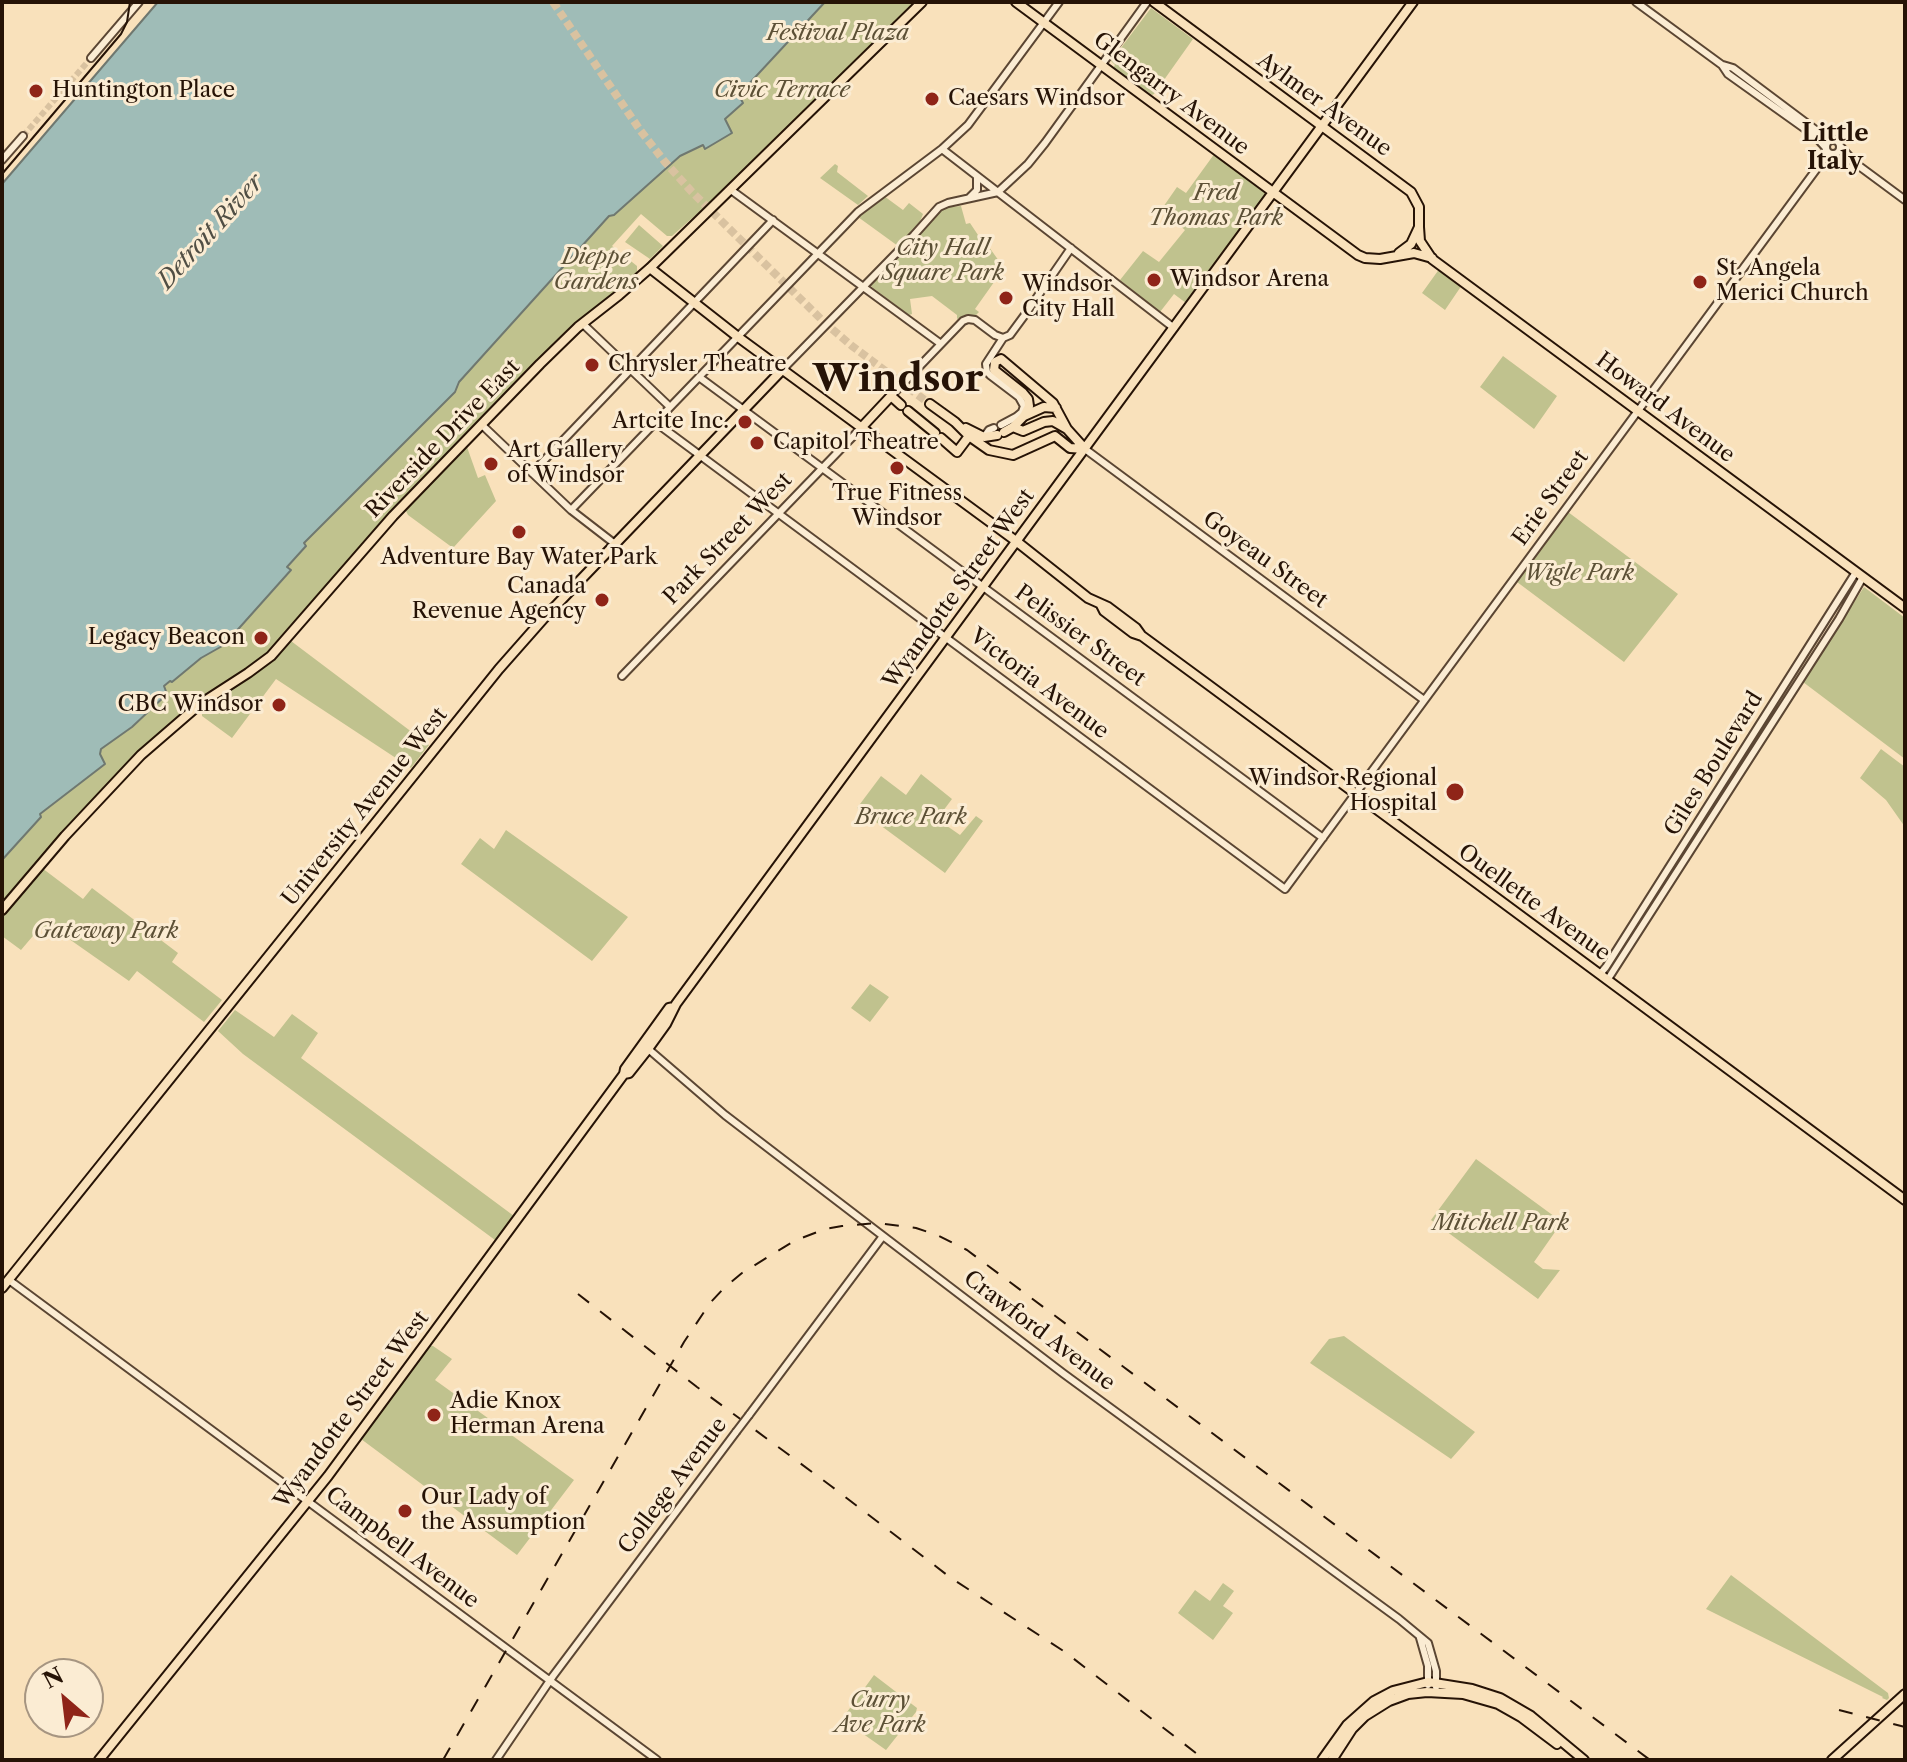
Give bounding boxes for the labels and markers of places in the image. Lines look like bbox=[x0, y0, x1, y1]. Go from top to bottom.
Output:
place label: Huntington Place bbox=[52, 78, 235, 104]
marker: Huntington Place bbox=[27, 82, 45, 100]
place label: Caesars Windsor bbox=[948, 86, 1125, 112]
marker: Caesars Windsor bbox=[923, 90, 941, 108]
place label: St. Angela Merici Church bbox=[1716, 256, 1869, 308]
place label: Windsor Arena bbox=[1170, 267, 1329, 293]
marker: Windsor Arena bbox=[1145, 271, 1163, 289]
place label: Windsor City Hall bbox=[1022, 272, 1115, 324]
marker: St. Angela Merici Church bbox=[1691, 273, 1709, 291]
marker: Windsor City Hall bbox=[997, 289, 1015, 307]
place label: Chrysler Theatre bbox=[608, 352, 787, 378]
marker: Chrysler Theatre bbox=[583, 356, 601, 374]
place label: Artcite Inc. bbox=[612, 409, 729, 435]
marker: Artcite Inc. bbox=[736, 413, 754, 431]
place label: Capitol Theatre bbox=[773, 430, 939, 456]
marker: Capitol Theatre bbox=[748, 434, 766, 452]
place label: Art Gallery of Windsor bbox=[507, 438, 624, 490]
marker: Art Gallery of Windsor bbox=[482, 455, 500, 473]
marker: True Fitness Windsor bbox=[888, 459, 906, 477]
place label: True Fitness Windsor bbox=[832, 481, 962, 532]
marker: Adventure Bay Water Park bbox=[510, 523, 528, 541]
place label: Adventure Bay Water Park bbox=[381, 545, 657, 571]
place label: Canada Revenue Agency bbox=[412, 574, 586, 626]
marker: Canada Revenue Agency bbox=[593, 591, 611, 609]
place label: Legacy Beacon bbox=[88, 625, 245, 651]
marker: Legacy Beacon bbox=[252, 629, 270, 647]
place label: CBC Windsor bbox=[118, 692, 263, 718]
marker: CBC Windsor bbox=[270, 696, 288, 714]
place label: Windsor Regional Hospital bbox=[1249, 766, 1437, 818]
marker: Windsor Regional Hospital bbox=[1444, 781, 1466, 803]
place label: Adie Knox Herman Arena bbox=[450, 1389, 605, 1440]
marker: Adie Knox Herman Arena bbox=[425, 1406, 443, 1424]
place label: Our Lady of the Assumption bbox=[421, 1485, 586, 1536]
marker: Our Lady of the Assumption bbox=[396, 1502, 414, 1520]

